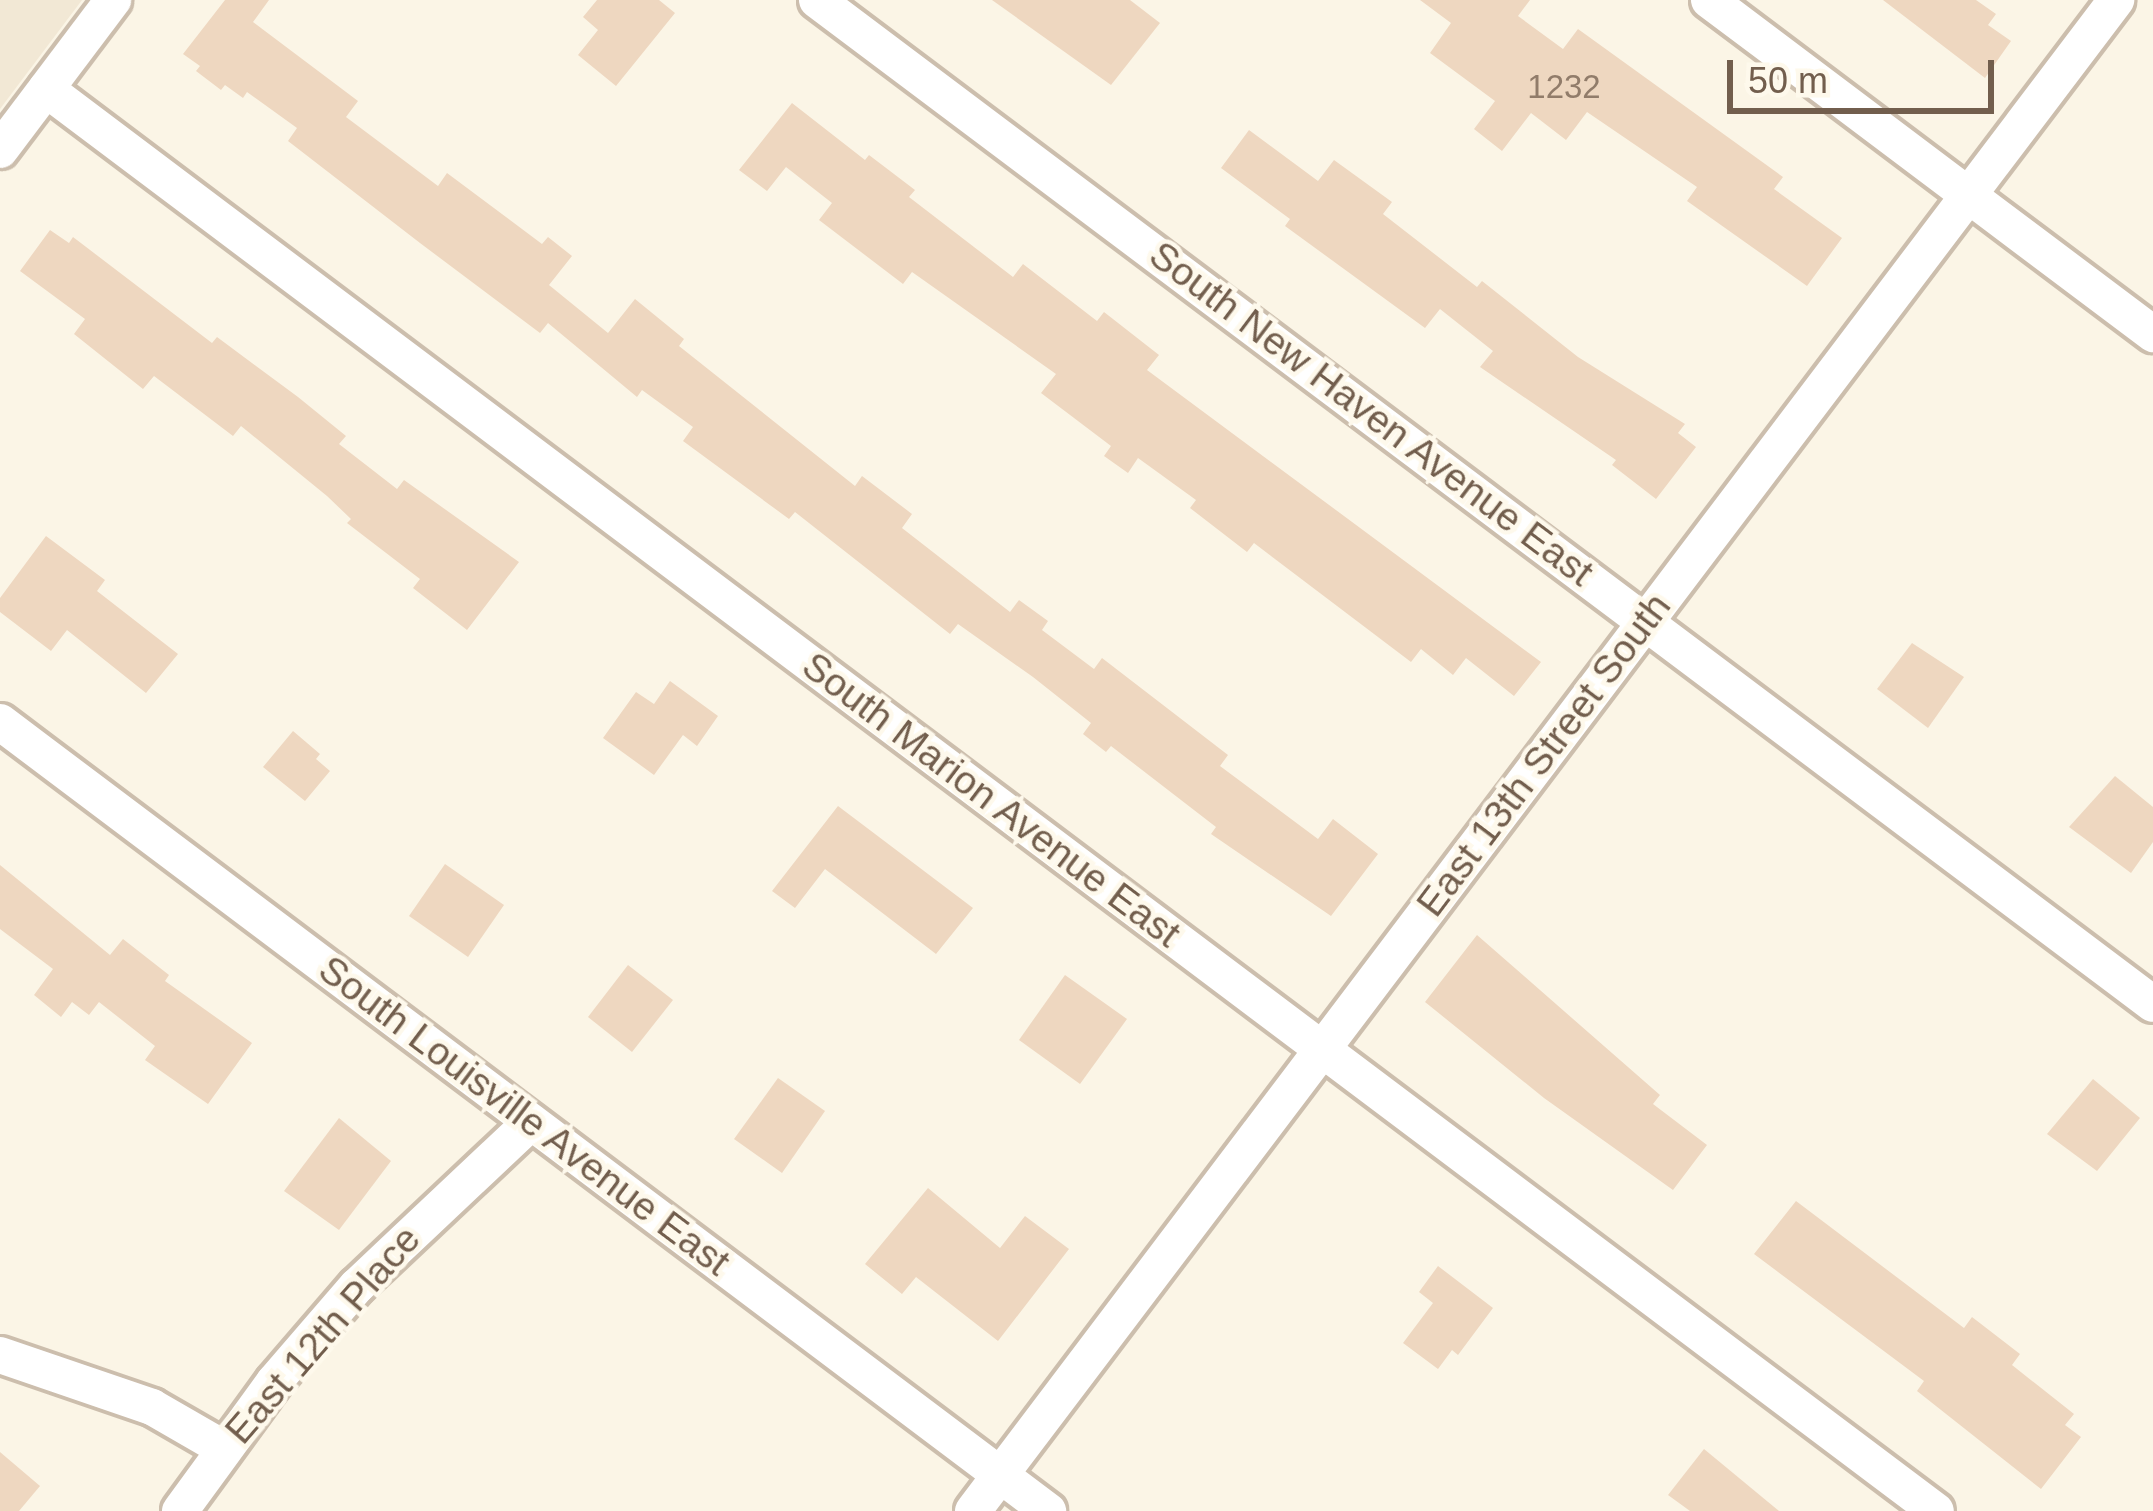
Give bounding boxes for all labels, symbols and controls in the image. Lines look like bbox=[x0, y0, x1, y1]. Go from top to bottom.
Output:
scale bar bbox=[1733, 36, 2000, 110]
text: 50 m bbox=[1748, 60, 1828, 101]
house number: 1232 bbox=[1527, 67, 1601, 107]
street label: South New Haven Avenue East bbox=[1139, 231, 1603, 597]
street label: East 13th Street South bbox=[1407, 584, 1681, 926]
street label: South Marion Avenue East bbox=[792, 642, 1190, 958]
street label: South Louisville Avenue East bbox=[308, 946, 740, 1286]
street label: East 12th Place bbox=[216, 1217, 430, 1453]

